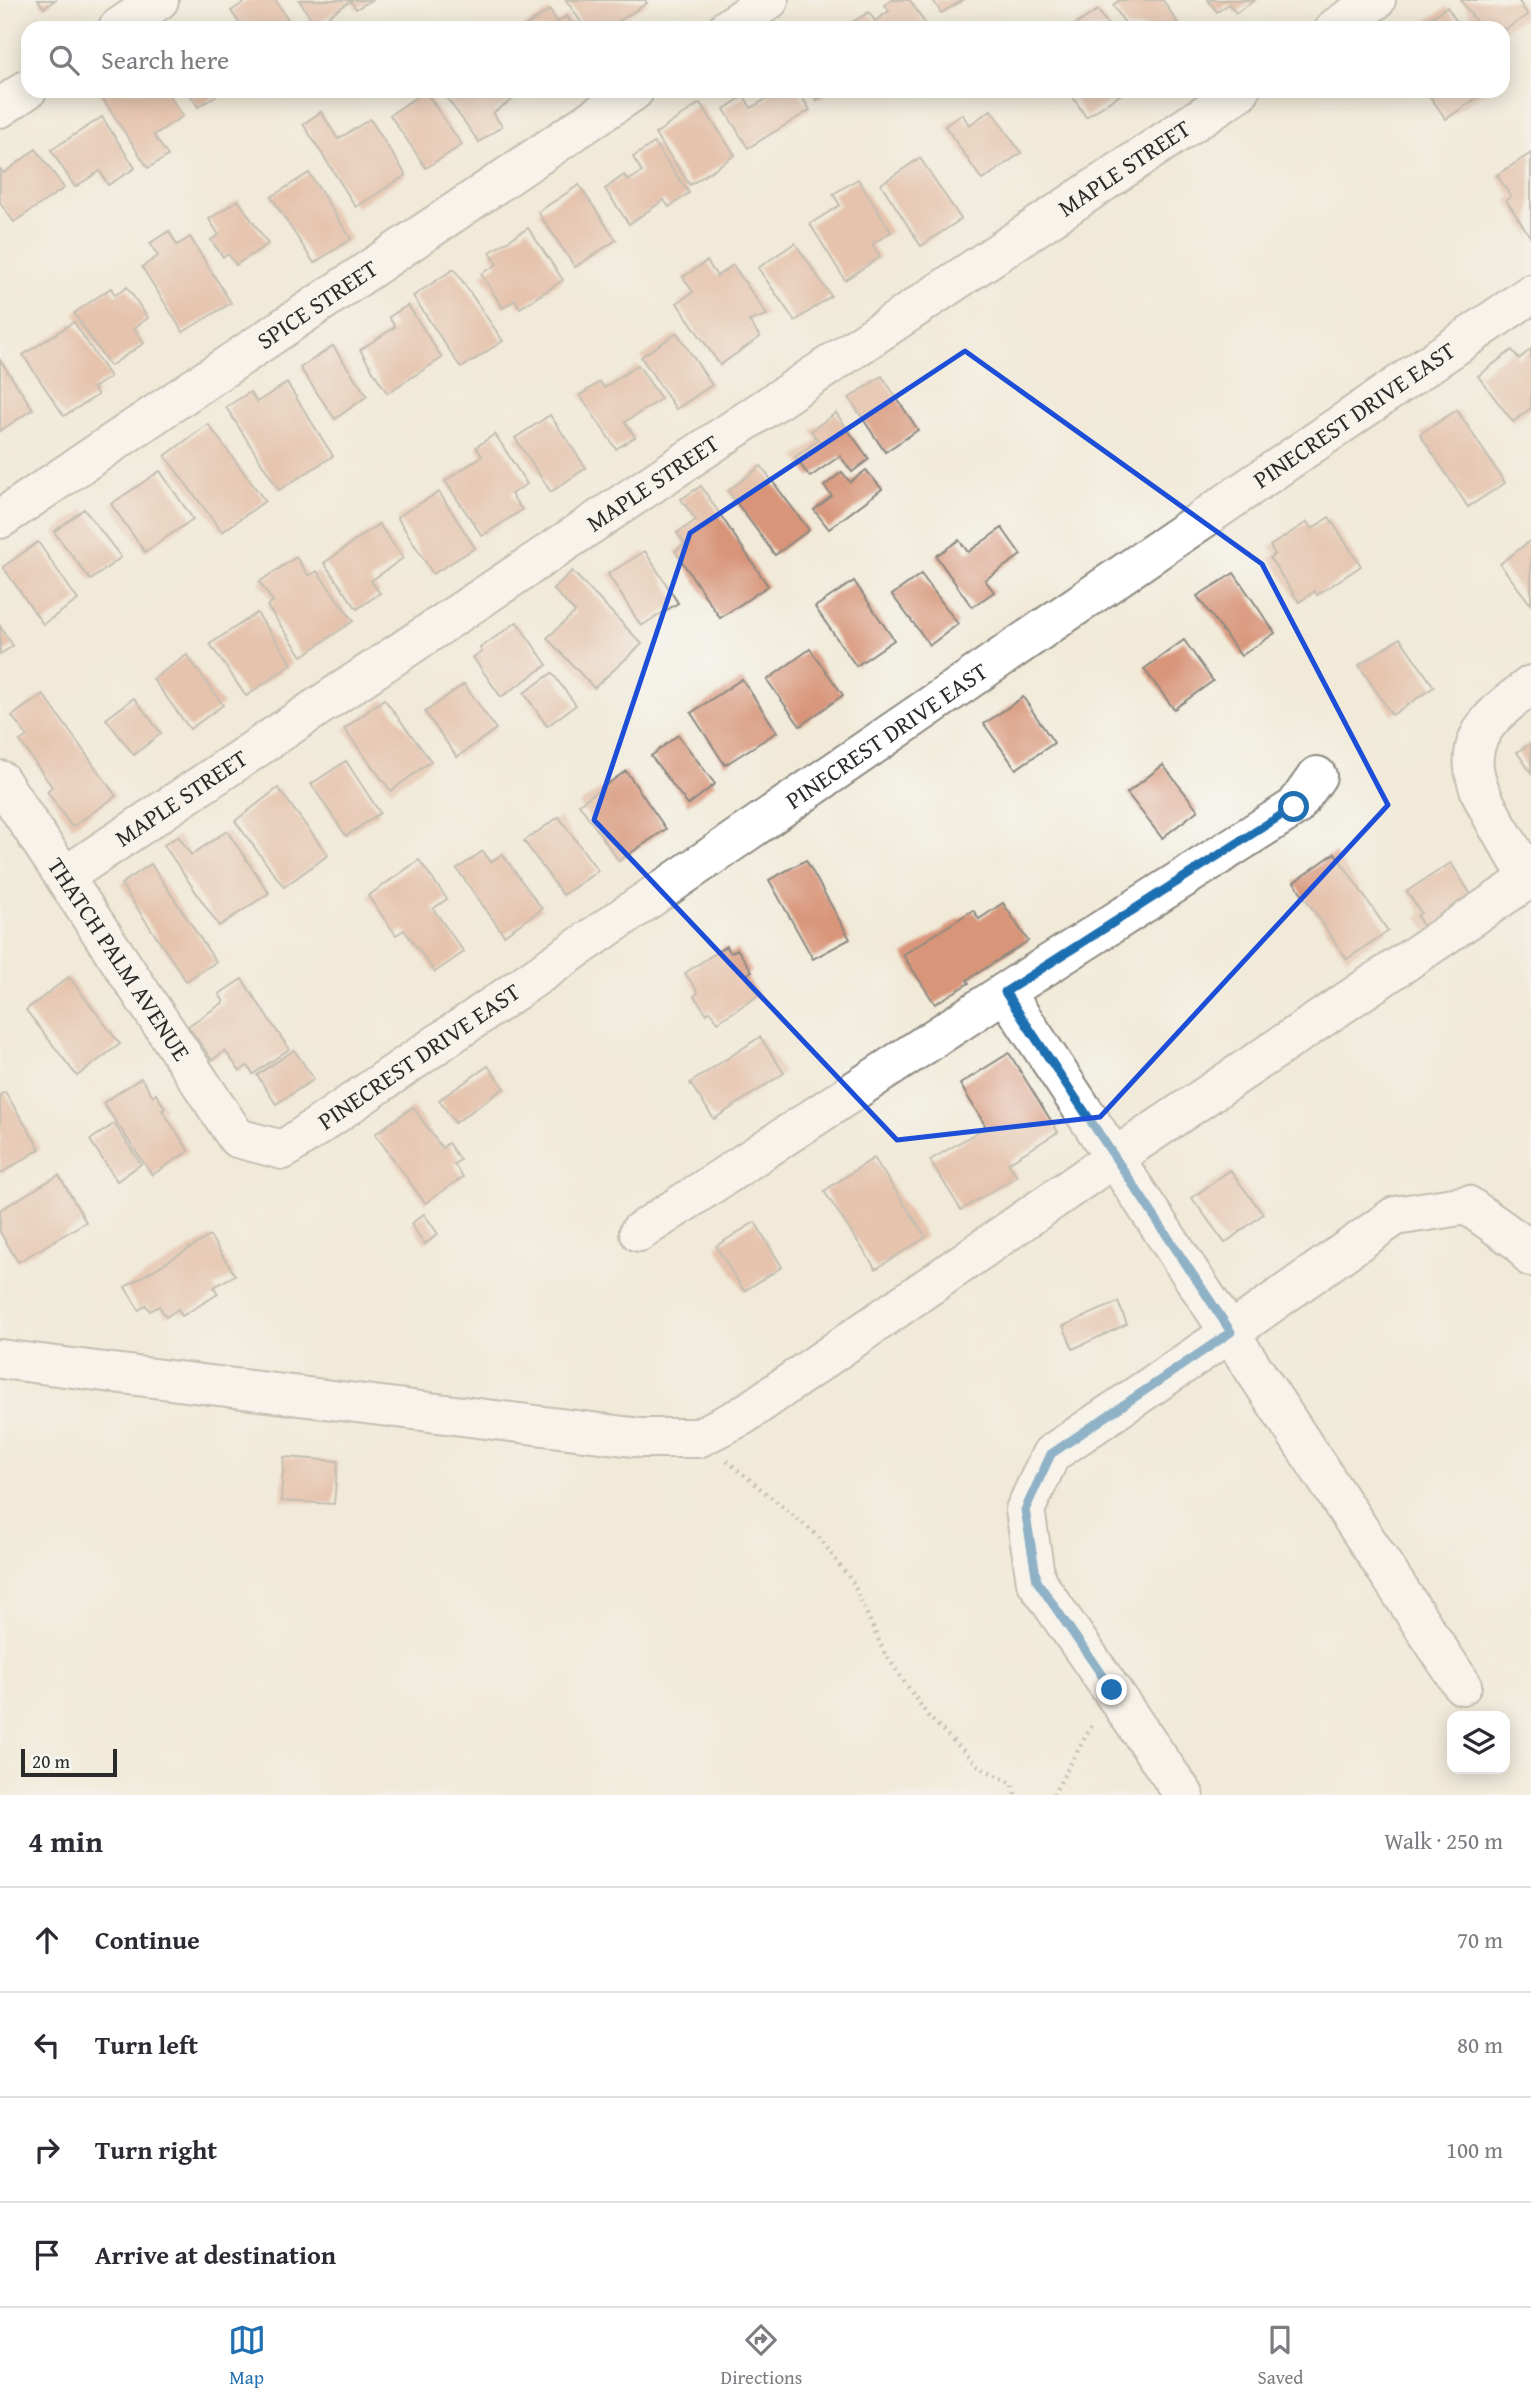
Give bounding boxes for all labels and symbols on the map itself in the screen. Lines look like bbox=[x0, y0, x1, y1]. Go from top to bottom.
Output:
street label: MAPLE STREET bbox=[1051, 111, 1197, 225]
street label: SPICE STREET bbox=[250, 251, 385, 358]
street label: PINECREST DRIVE EAST bbox=[1246, 333, 1462, 497]
street label: MAPLE STREET bbox=[579, 426, 726, 540]
street label: PINECREST DRIVE EAST bbox=[778, 654, 995, 817]
street label: MAPLE STREET bbox=[108, 741, 254, 855]
route start bbox=[1278, 791, 1309, 822]
street label: THATCH PALM AVENUE bbox=[39, 850, 199, 1068]
street label: PINECREST DRIVE EAST bbox=[311, 974, 527, 1138]
route end bbox=[1096, 1674, 1127, 1705]
scale bar bbox=[21, 1746, 117, 1778]

